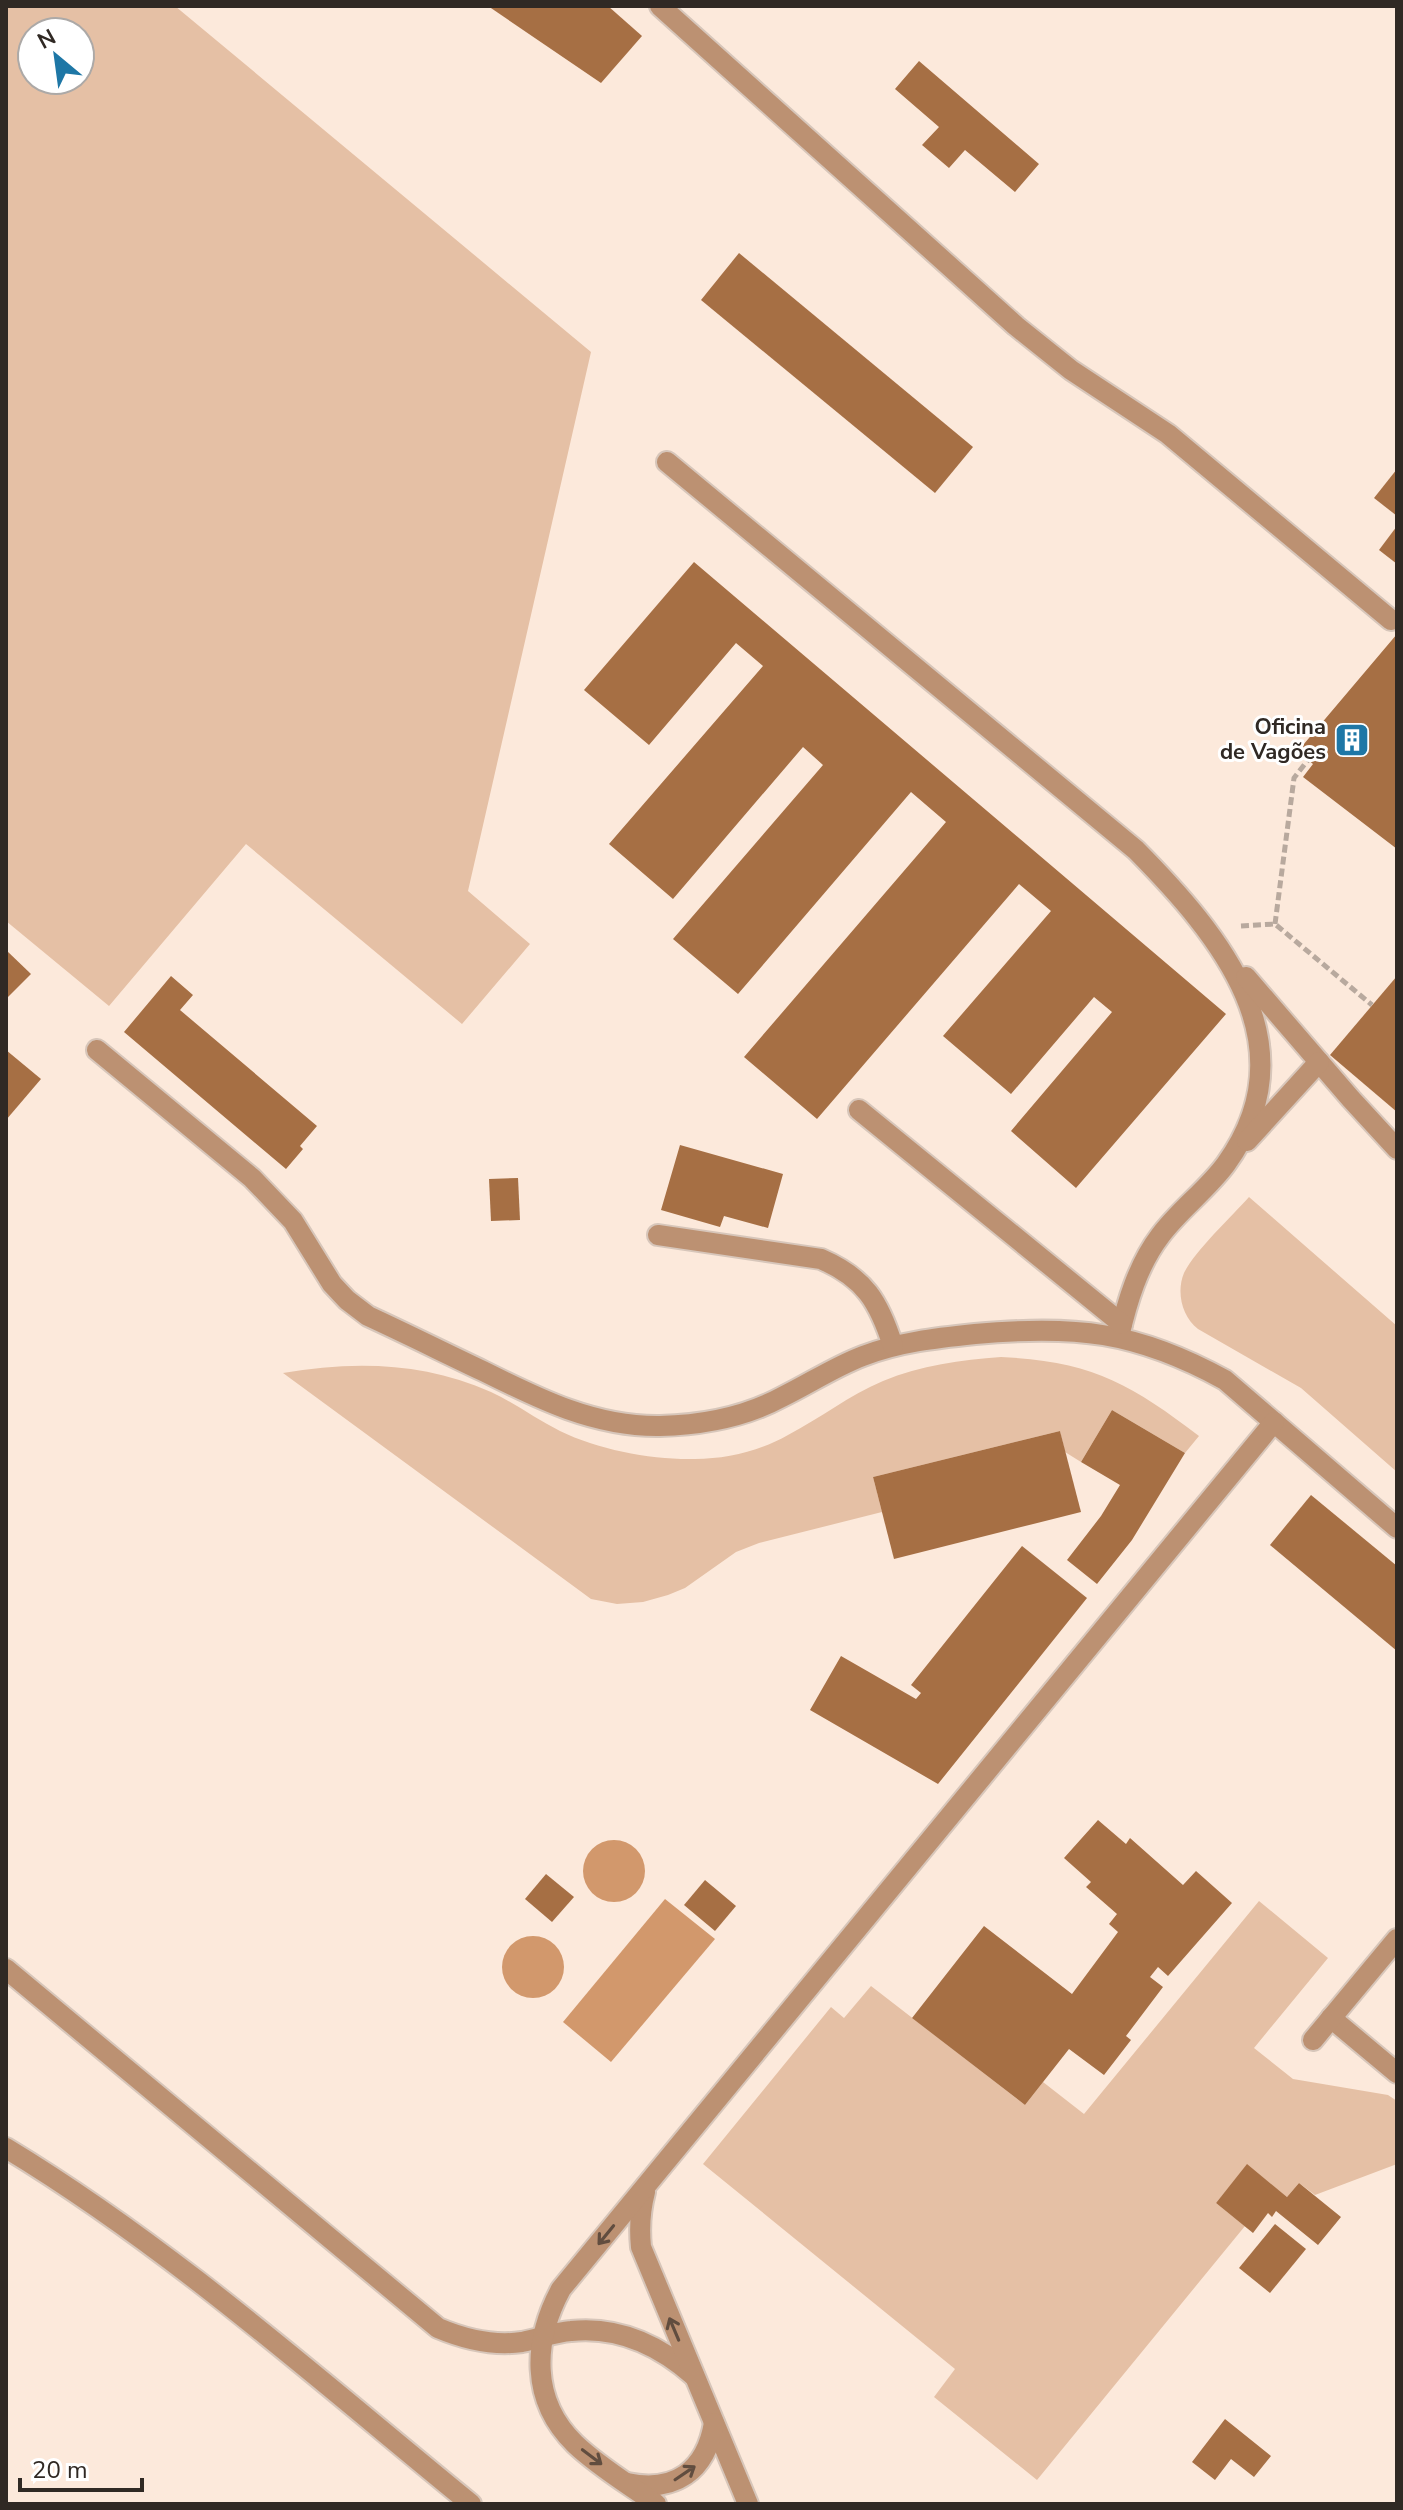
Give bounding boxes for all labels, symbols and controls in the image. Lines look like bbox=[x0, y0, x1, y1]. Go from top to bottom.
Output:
north arrow bbox=[16, 16, 96, 96]
text: N bbox=[32, 22, 61, 56]
place label: Oficina de Vagões bbox=[1220, 712, 1326, 767]
building icon: Oficina de Vagões bbox=[1333, 721, 1371, 759]
one-way arrow bbox=[597, 2224, 615, 2245]
one-way arrow bbox=[666, 2317, 681, 2342]
scale bar bbox=[20, 2442, 142, 2492]
one-way arrow bbox=[581, 2449, 602, 2466]
text: 20 m bbox=[32, 2454, 88, 2486]
one-way arrow bbox=[673, 2465, 695, 2482]

